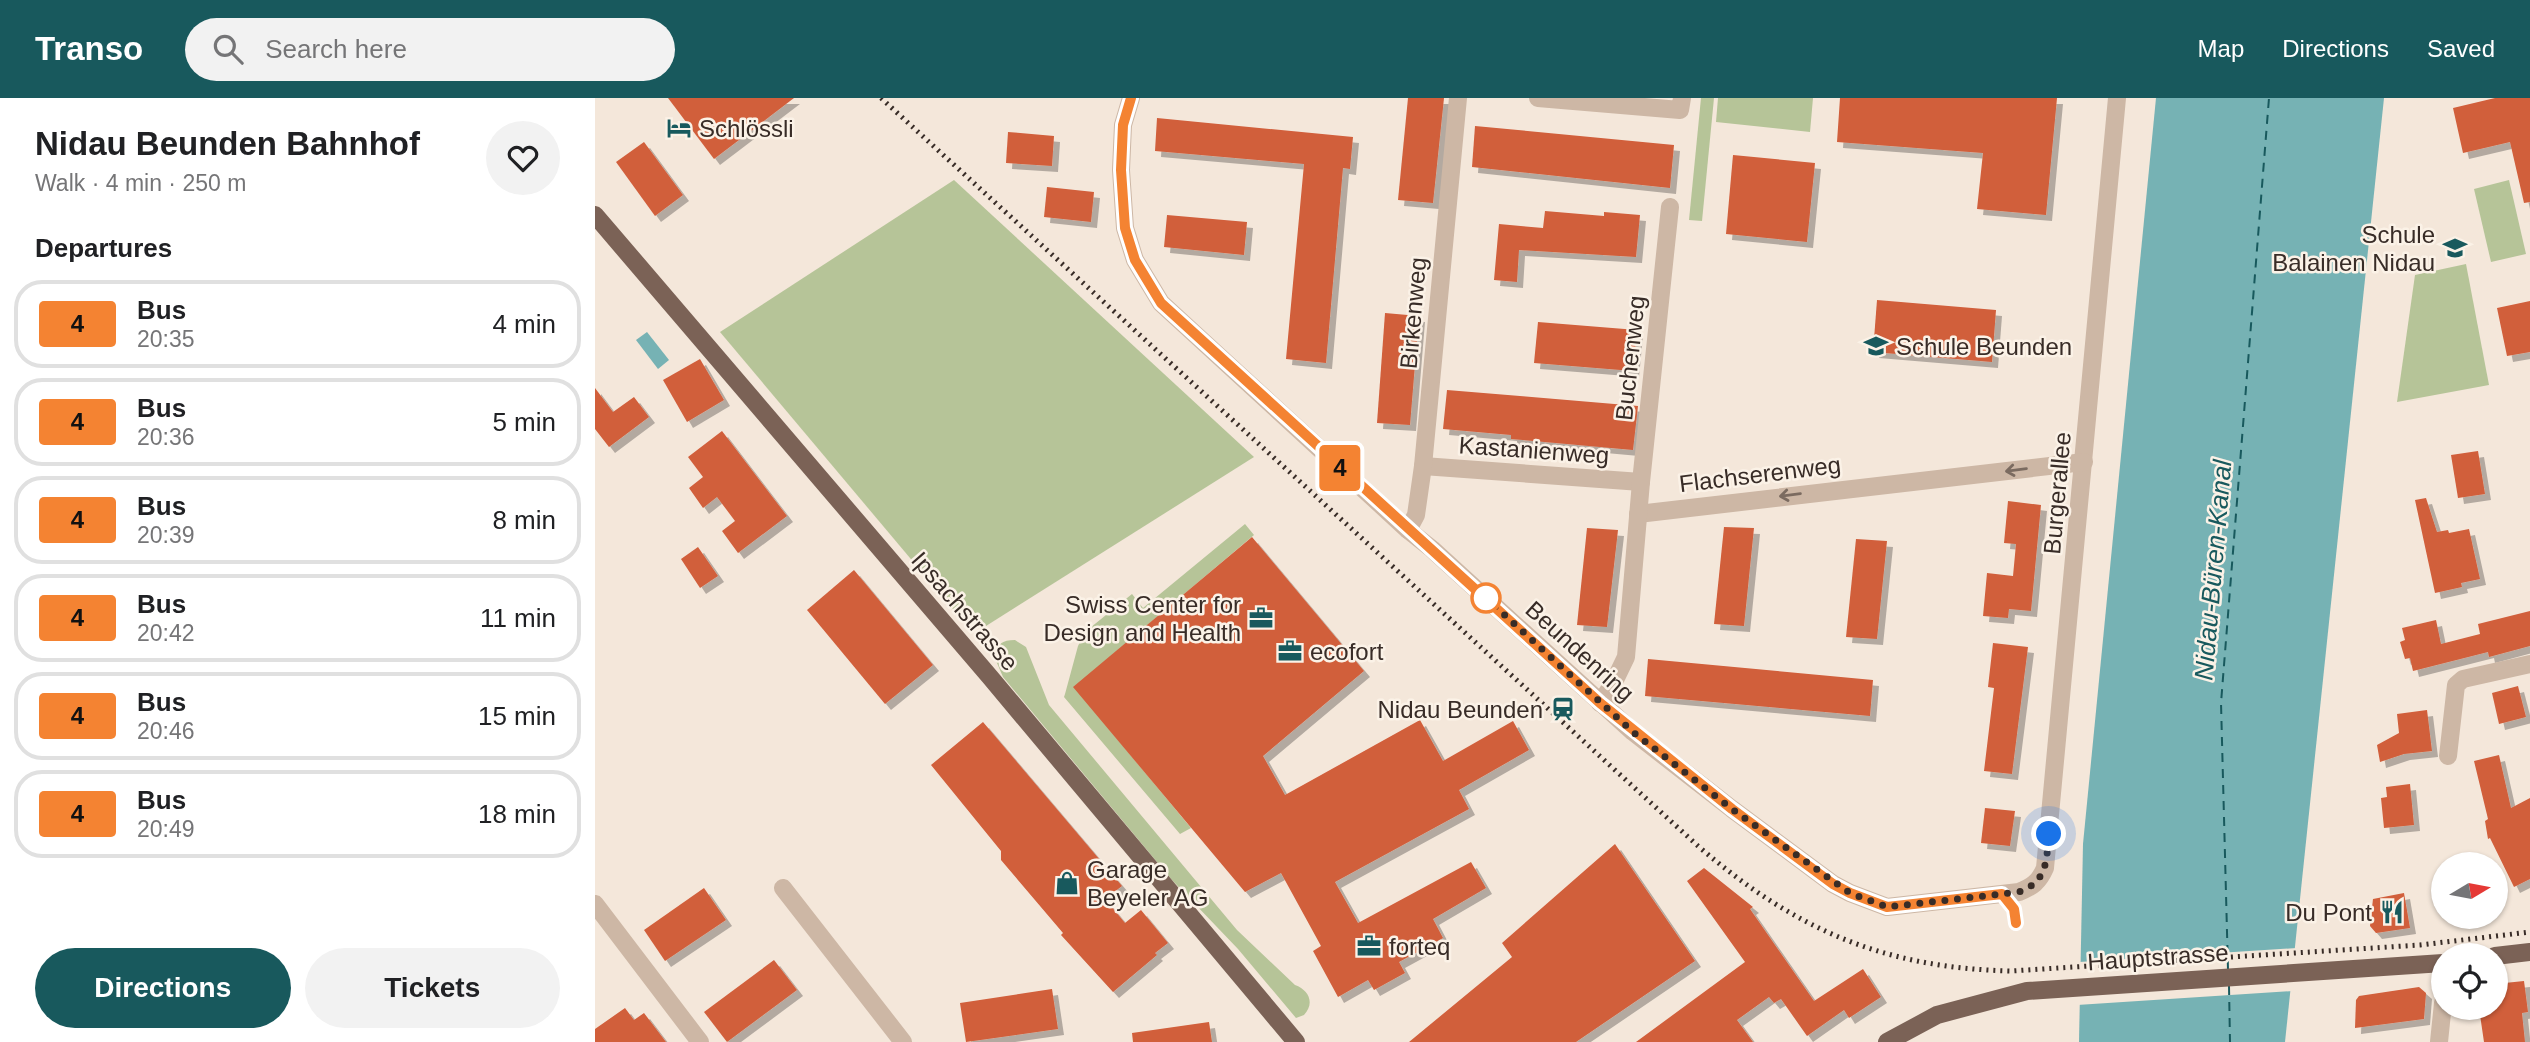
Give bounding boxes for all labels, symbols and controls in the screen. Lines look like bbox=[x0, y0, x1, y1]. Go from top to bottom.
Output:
search box bbox=[185, 18, 675, 81]
text: Transo bbox=[35, 30, 143, 67]
icon: search bbox=[209, 30, 247, 68]
text: Search here bbox=[265, 34, 407, 64]
text: Map bbox=[2198, 35, 2244, 62]
text: Directions bbox=[2282, 35, 2389, 62]
text: Saved bbox=[2427, 35, 2495, 62]
hotel icon: Schlössli bbox=[665, 114, 693, 142]
place label: Schlössli bbox=[699, 115, 794, 142]
button: heart bbox=[486, 121, 560, 195]
text: Nidau Beunden Bahnhof bbox=[35, 125, 420, 162]
text: Walk · 4 min · 250 m bbox=[35, 170, 246, 196]
place label: Schule Balainen Nidau bbox=[2272, 221, 2435, 276]
text: Departures bbox=[35, 233, 172, 263]
school or university icon: Schule Balainen Nidau bbox=[2441, 234, 2469, 262]
street label: Birkenweg bbox=[1395, 256, 1431, 370]
street label: Buchenweg bbox=[1610, 294, 1650, 422]
text: Bus bbox=[137, 295, 186, 325]
text: 4 min bbox=[492, 309, 556, 339]
text: 4 bbox=[71, 310, 84, 337]
text: 20:35 bbox=[137, 326, 195, 352]
school or university icon: Schule Beunden bbox=[1862, 332, 1890, 360]
place label: Schule Beunden bbox=[1896, 333, 2072, 360]
text: Bus bbox=[137, 393, 186, 423]
text: 5 min bbox=[492, 407, 556, 437]
text: 4 bbox=[71, 408, 84, 435]
text: 20:36 bbox=[137, 424, 195, 450]
street label: Kastanienweg bbox=[1458, 431, 1610, 469]
street label: Burgerallee bbox=[2038, 431, 2076, 555]
line badge: 4 bbox=[1317, 445, 1363, 491]
street label: Flachserenweg bbox=[1678, 451, 1842, 497]
text: 4 bbox=[1333, 454, 1347, 481]
water label: Nidau-Büren-Kanal bbox=[2188, 457, 2238, 681]
one-way arrow bbox=[2006, 464, 2028, 477]
one-way arrow bbox=[1779, 489, 1802, 502]
text: Bus bbox=[137, 491, 186, 521]
text: 8 min bbox=[492, 505, 556, 535]
text: 4 bbox=[71, 506, 84, 533]
text: 20:39 bbox=[137, 522, 195, 548]
street label: Ipsachstrasse bbox=[906, 546, 1024, 676]
unlabelled marker bbox=[1471, 583, 1501, 613]
text: Bus bbox=[137, 589, 186, 619]
place label: Swiss Center for Design and Health bbox=[1044, 591, 1241, 646]
street label: Beundenring bbox=[1520, 595, 1640, 707]
text: 11 min bbox=[480, 603, 556, 633]
text: 4 bbox=[71, 604, 84, 631]
office icon: Swiss Center for Design and Health bbox=[1247, 604, 1275, 632]
text: 20:42 bbox=[137, 620, 195, 646]
office icon: ecofort bbox=[1276, 637, 1304, 665]
place label: ecofort bbox=[1310, 638, 1384, 665]
text: Bus bbox=[137, 687, 186, 717]
station icon: Nidau Beunden bbox=[1549, 695, 1577, 723]
place label: Nidau Beunden bbox=[1378, 696, 1543, 723]
text: 15 min bbox=[478, 701, 556, 731]
text: 4 bbox=[71, 702, 84, 729]
text: 20:46 bbox=[137, 718, 195, 744]
text: Bus bbox=[137, 785, 186, 815]
text: 18 min bbox=[478, 799, 556, 829]
text: 4 bbox=[71, 800, 84, 827]
text: 20:49 bbox=[137, 816, 195, 842]
your location bbox=[2031, 816, 2066, 851]
north arrow bbox=[2431, 852, 2508, 929]
map controls bbox=[2431, 852, 2508, 1020]
place label: Garage Beyeler AG bbox=[1087, 856, 1208, 911]
shop icon: Garage Beyeler AG bbox=[1053, 869, 1081, 897]
restaurant icon: Du Pont bbox=[2378, 898, 2406, 926]
place label: Du Pont bbox=[2285, 899, 2372, 926]
office icon: forteq bbox=[1355, 932, 1383, 960]
place label: forteq bbox=[1389, 933, 1450, 960]
street label: Hauptstrasse bbox=[2087, 939, 2229, 975]
button: locate bbox=[2431, 943, 2508, 1020]
button: Directions bbox=[35, 948, 291, 1028]
button: Tickets bbox=[305, 948, 560, 1028]

